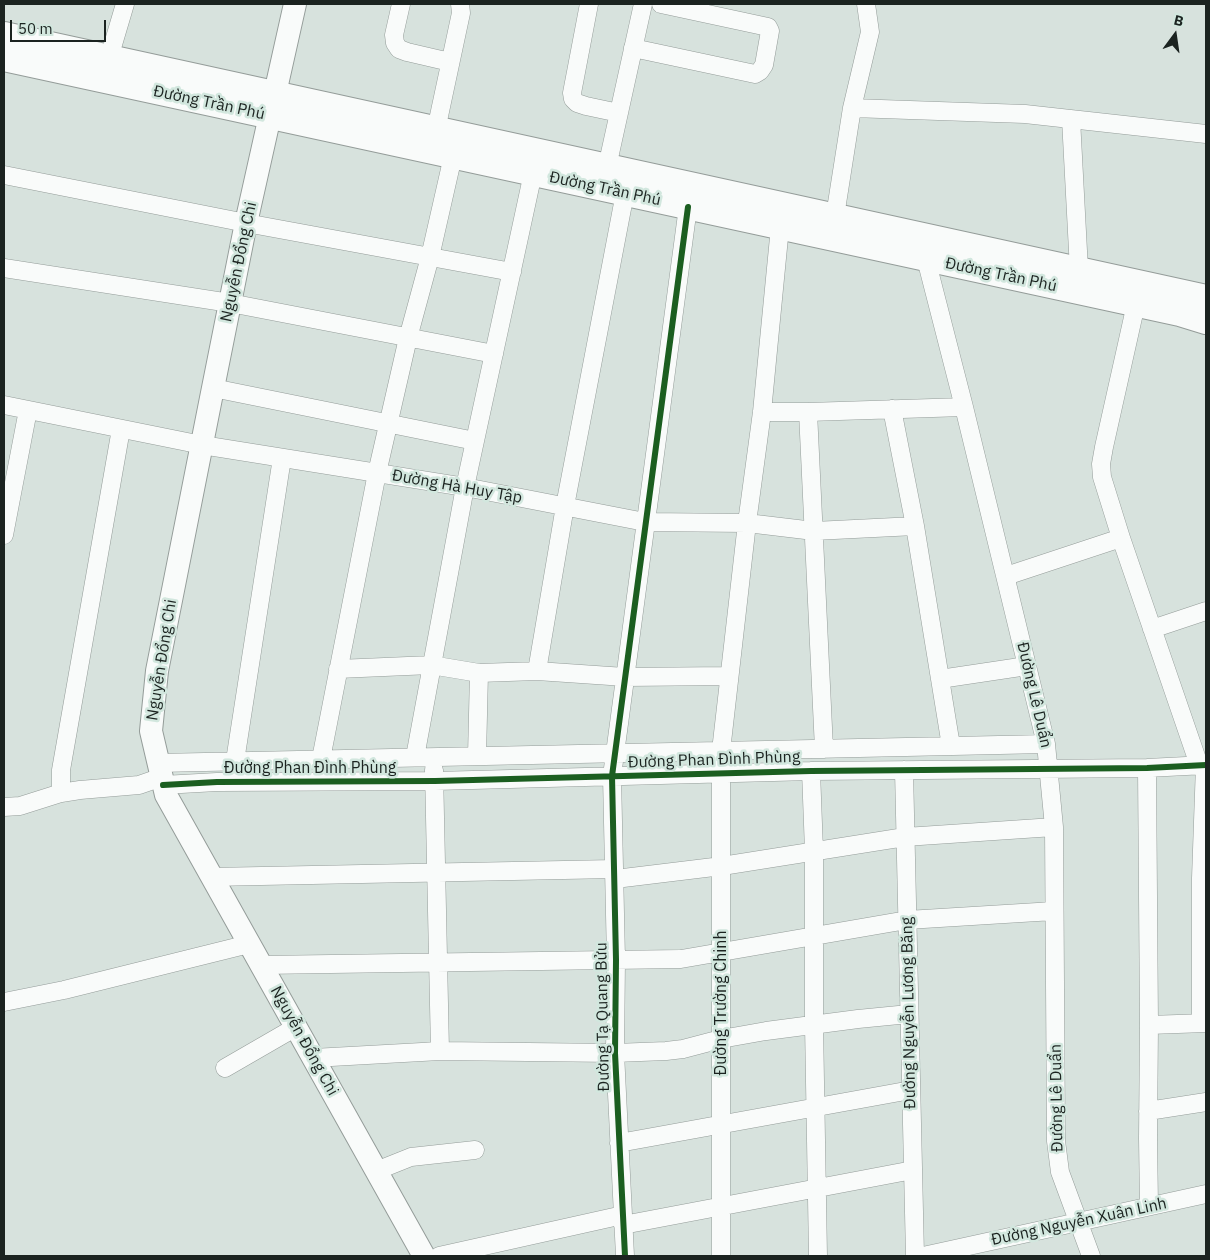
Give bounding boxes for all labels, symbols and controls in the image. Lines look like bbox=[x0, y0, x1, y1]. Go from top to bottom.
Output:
scale bar bbox=[12, 10, 109, 42]
north arrow bbox=[1150, 10, 1200, 60]
text: B bbox=[1172, 11, 1185, 30]
text: 50 m bbox=[18, 19, 53, 38]
street label: Đường Trần Phú bbox=[151, 82, 267, 124]
street label: Đường Trần Phú bbox=[547, 168, 663, 210]
street label: Nguyễn Đổng Chi bbox=[217, 200, 261, 324]
street label: Đường Trần Phú bbox=[943, 254, 1059, 296]
street label: Đường Hà Huy Tập bbox=[390, 466, 524, 508]
street label: Nguyễn Đổng Chi bbox=[143, 598, 181, 722]
street label: Đường Lê Duẩn bbox=[1012, 640, 1056, 750]
street label: Đường Phan Đình Phùng bbox=[627, 747, 801, 773]
street label: Đường Phan Đình Phùng bbox=[224, 758, 396, 778]
street label: Đường Nguyễn Lương Băng bbox=[898, 917, 920, 1109]
street label: Đường Trường Chinh bbox=[711, 930, 731, 1076]
street label: Đường Tạ Quang Bửu bbox=[592, 942, 614, 1092]
street label: Nguyễn Đổng Chi bbox=[266, 983, 342, 1099]
street label: Đường Lê Duẩn bbox=[1046, 1044, 1068, 1152]
street label: Đường Nguyễn Xuân Linh bbox=[990, 1194, 1168, 1250]

